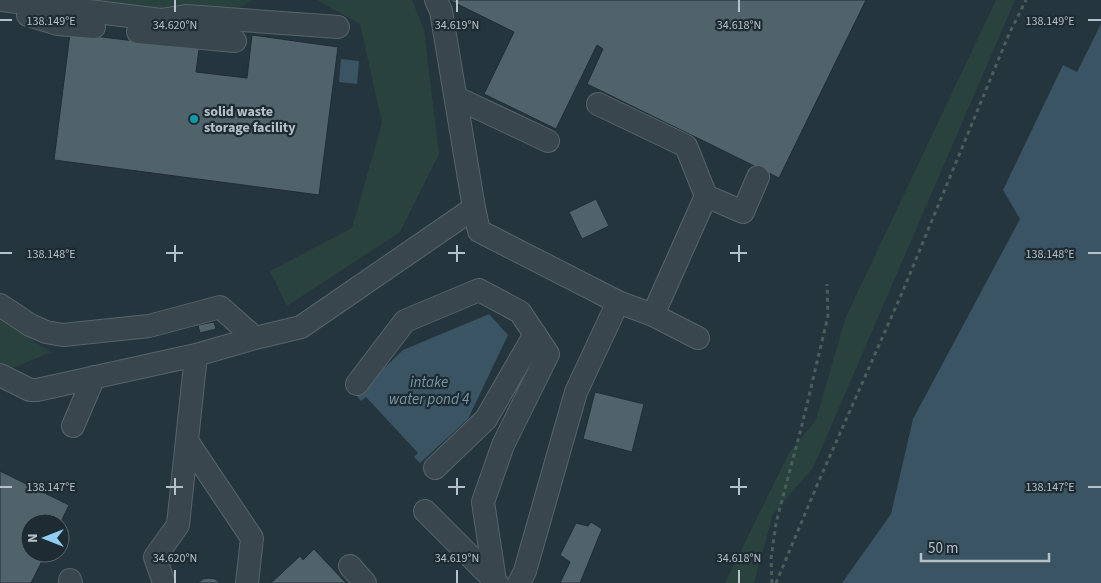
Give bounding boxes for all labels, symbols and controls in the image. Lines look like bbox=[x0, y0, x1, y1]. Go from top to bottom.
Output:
text: 138.149°E bbox=[26, 13, 76, 30]
text: 138.149°E bbox=[1025, 13, 1075, 30]
text: 34.620°N bbox=[153, 17, 197, 34]
text: 34.619°N bbox=[435, 17, 479, 34]
text: 34.618°N bbox=[717, 17, 761, 34]
place label: solid waste storage facility bbox=[204, 102, 296, 138]
marker: solid waste storage facility bbox=[188, 113, 200, 125]
text: 138.148°E bbox=[26, 246, 76, 263]
text: 138.148°E bbox=[1025, 246, 1075, 263]
water label: intake water pond 4 bbox=[389, 372, 469, 410]
text: 138.147°E bbox=[26, 479, 76, 496]
text: 138.147°E bbox=[1025, 479, 1075, 496]
north arrow bbox=[20, 513, 70, 563]
scale bar bbox=[921, 530, 1048, 562]
text: N bbox=[23, 533, 43, 543]
text: 50 m bbox=[928, 538, 958, 559]
text: 34.620°N bbox=[153, 550, 197, 567]
text: 34.619°N bbox=[435, 550, 479, 567]
text: 34.618°N bbox=[717, 550, 761, 567]

